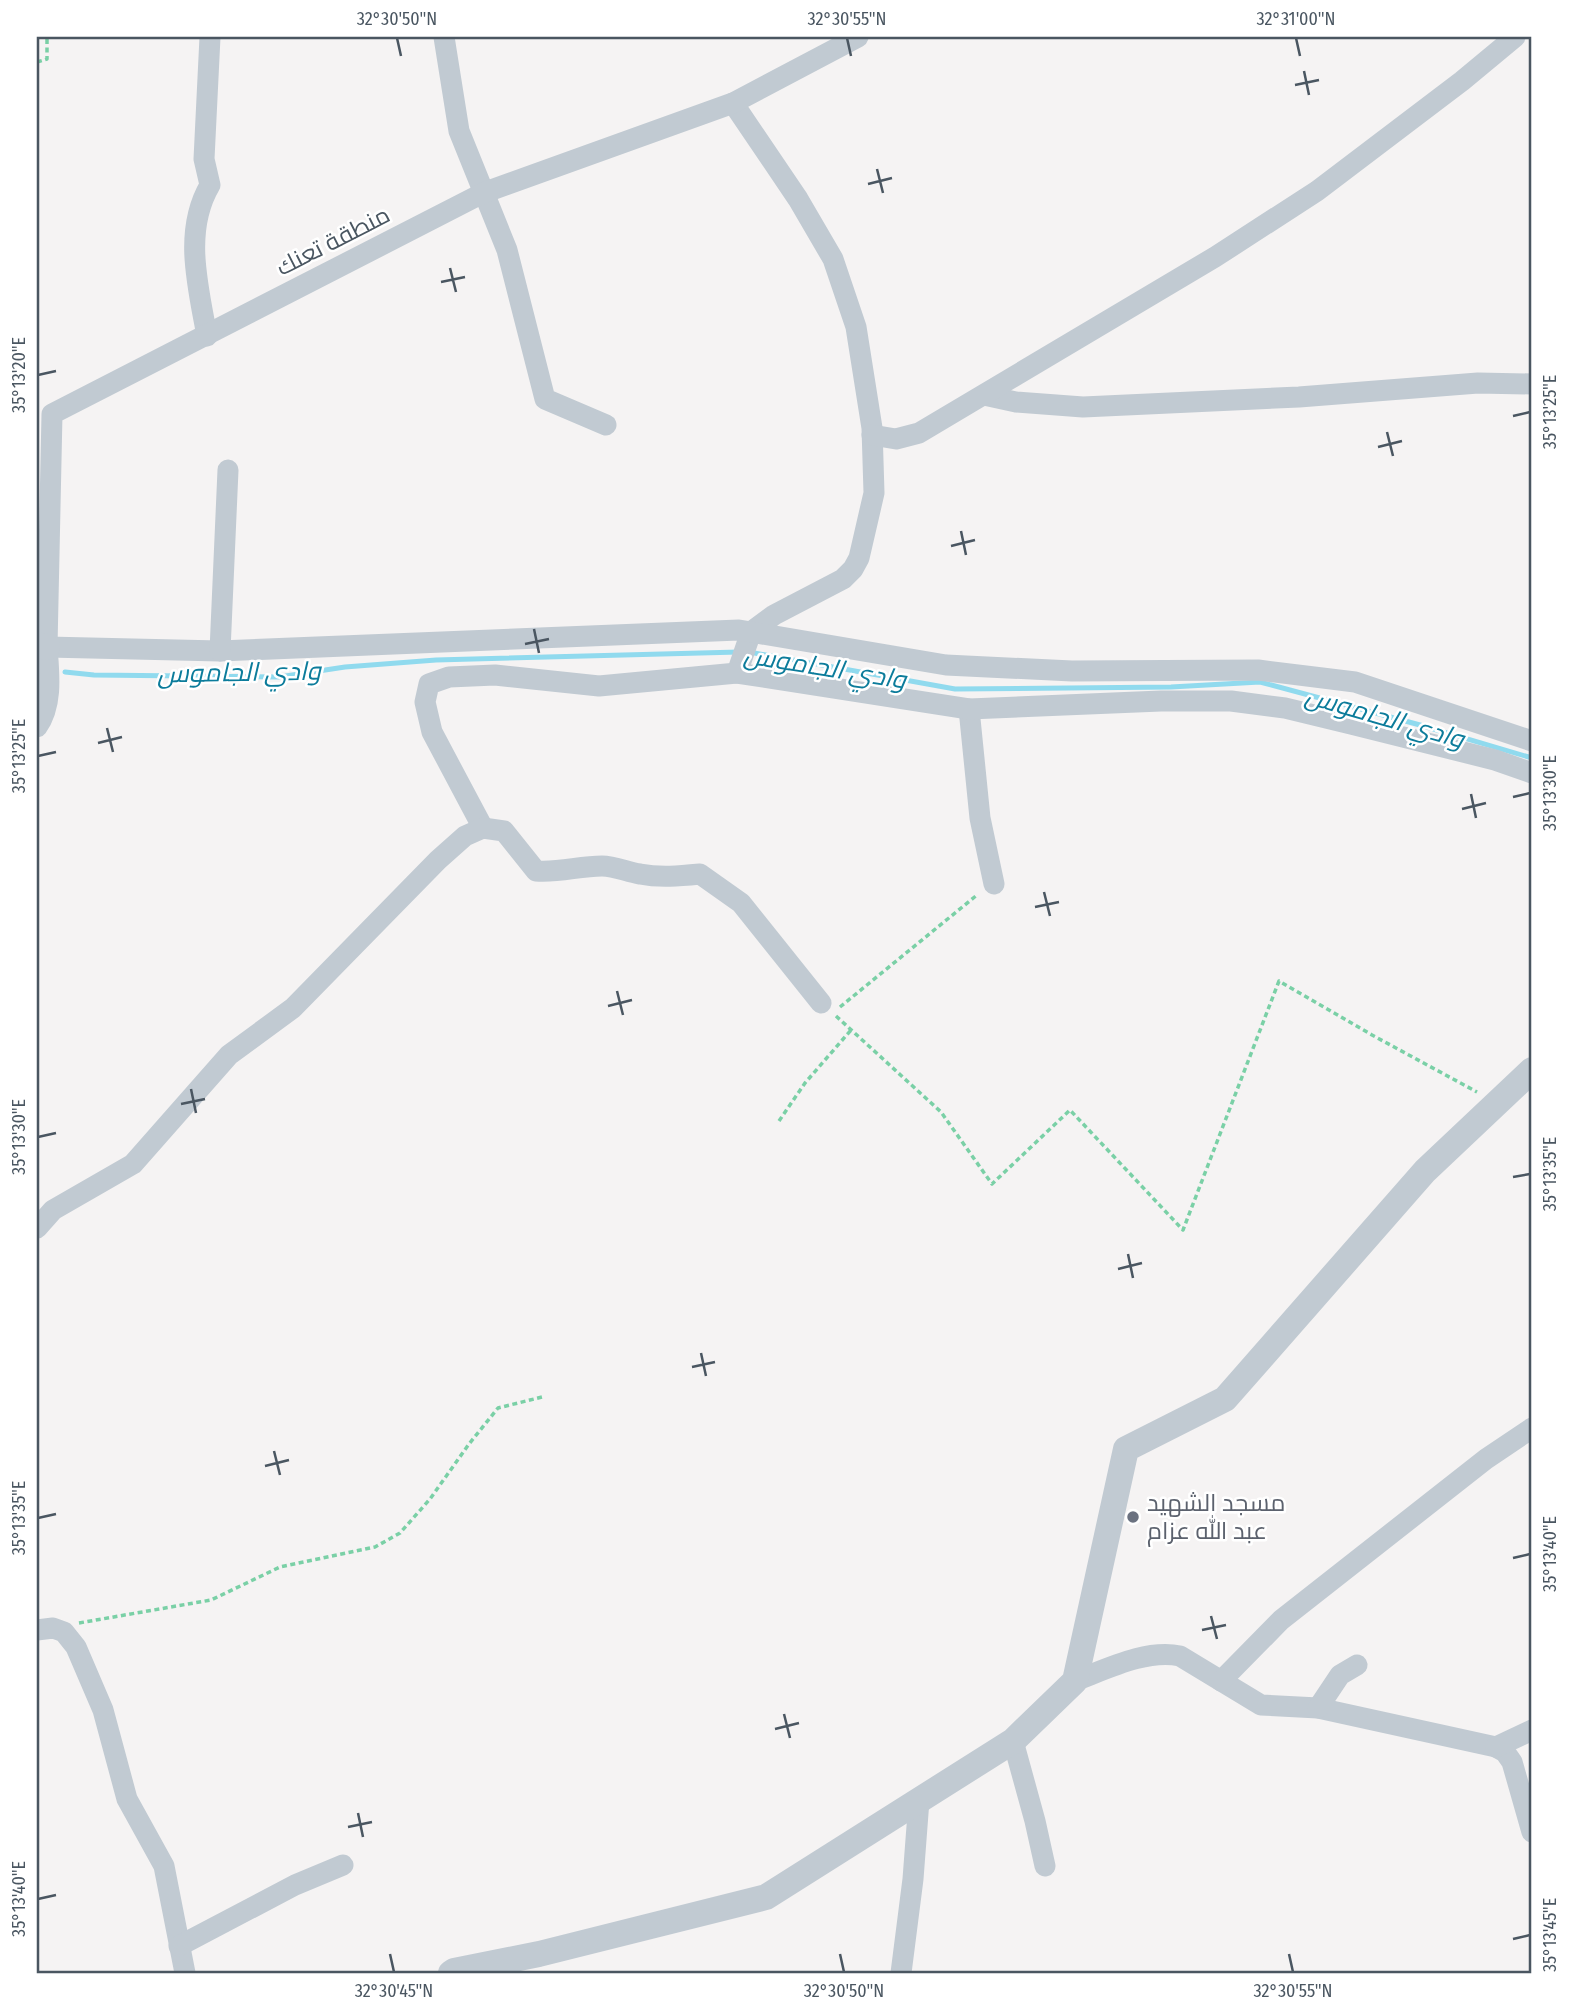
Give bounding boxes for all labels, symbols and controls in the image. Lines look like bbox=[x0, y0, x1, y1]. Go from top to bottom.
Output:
text: 32°30'50"N bbox=[357, 8, 437, 30]
text: 32°30'55"N bbox=[808, 8, 886, 30]
text: 32°31'00"N bbox=[1257, 8, 1335, 30]
street label: منطقة تعنك bbox=[272, 200, 394, 282]
text: 35°13'20"E bbox=[8, 337, 30, 413]
text: 35°13'25"E bbox=[1539, 375, 1561, 449]
water label: وادي الجاموس bbox=[741, 639, 910, 701]
water label: وادي الجاموس bbox=[157, 656, 323, 694]
water label: وادي الجاموس bbox=[1301, 680, 1470, 760]
text: 35°13'25"E bbox=[8, 719, 30, 793]
text: 35°13'30"E bbox=[1539, 755, 1561, 831]
text: 35°13'30"E bbox=[8, 1099, 30, 1175]
text: 35°13'35"E bbox=[1539, 1137, 1561, 1211]
text: 35°13'35"E bbox=[8, 1481, 30, 1555]
place label: مسجد الشهيد عبد الله عزام bbox=[1147, 1489, 1285, 1547]
marker: مسجد الشهيد عبد الله عزام bbox=[1125, 1509, 1141, 1525]
text: 35°13'40"E bbox=[1539, 1516, 1561, 1592]
text: 35°13'40"E bbox=[8, 1861, 30, 1937]
text: 35°13'45"E bbox=[1539, 1898, 1561, 1972]
text: 32°30'45"N bbox=[355, 1980, 433, 2002]
text: 32°30'50"N bbox=[804, 1980, 884, 2002]
text: 32°30'55"N bbox=[1254, 1980, 1332, 2002]

